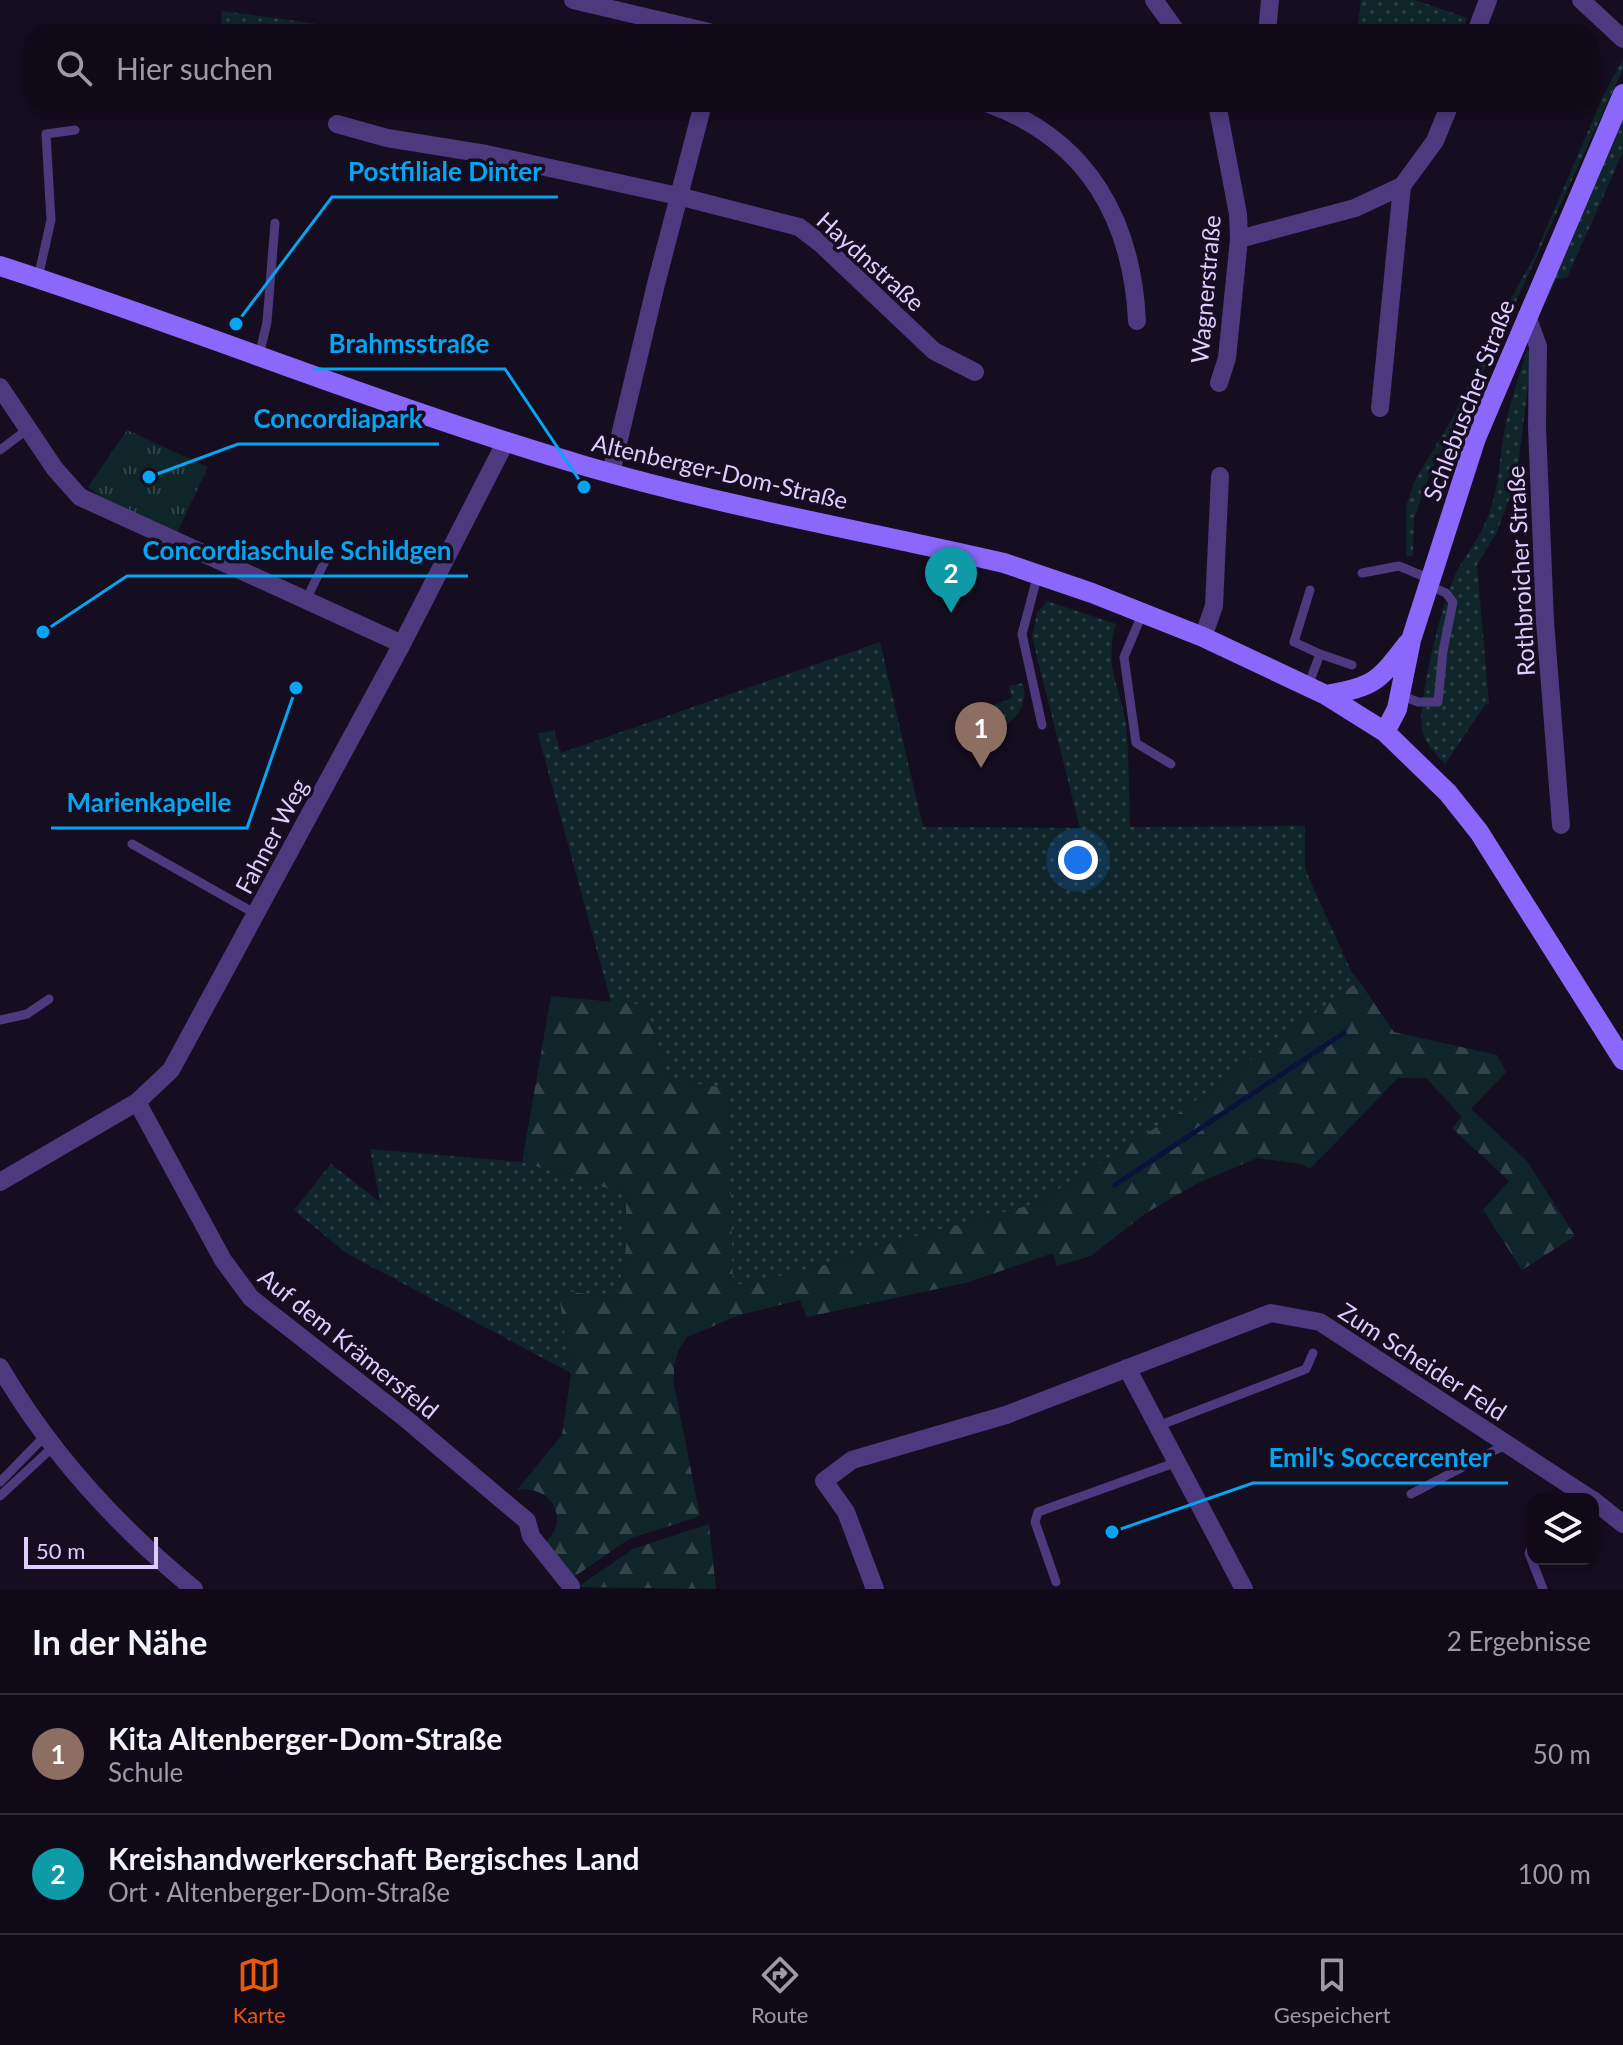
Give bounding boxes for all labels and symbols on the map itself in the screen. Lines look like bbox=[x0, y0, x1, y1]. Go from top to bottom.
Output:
callout: Postfiliale Dinter bbox=[332, 147, 558, 197]
text: Postfiliale Dinter bbox=[348, 155, 542, 187]
street label: Haydnstraße bbox=[811, 205, 931, 317]
street label: Wagnerstraße bbox=[1184, 214, 1226, 364]
street label: Schlebuscher Straße bbox=[1416, 295, 1520, 505]
callout: Brahmsstraße bbox=[313, 319, 505, 369]
text: Brahmsstraße bbox=[329, 327, 490, 359]
callout: Concordiapark bbox=[238, 394, 439, 444]
text: Concordiapark bbox=[253, 402, 423, 434]
street label: Altenberger-Dom-Straße bbox=[589, 427, 851, 515]
street label: Rothbroicher Straße bbox=[1500, 465, 1540, 677]
callout: Concordiaschule Schildgen bbox=[127, 526, 468, 576]
text: Concordiaschule Schildgen bbox=[143, 534, 451, 566]
pin: 2 bbox=[925, 547, 977, 613]
pin: 1 bbox=[955, 702, 1007, 768]
street label: Fahner Weg bbox=[229, 774, 313, 898]
callout: Marienkapelle bbox=[51, 778, 247, 828]
text: Marienkapelle bbox=[67, 786, 232, 818]
your location bbox=[1058, 840, 1098, 880]
street label: Auf dem Krämersfeld bbox=[253, 1262, 445, 1424]
street label: Zum Scheider Feld bbox=[1334, 1296, 1512, 1426]
callout: Emil's Soccercenter bbox=[1253, 1433, 1508, 1483]
text: Emil's Soccercenter bbox=[1268, 1441, 1492, 1473]
scale bar bbox=[24, 1533, 158, 1569]

